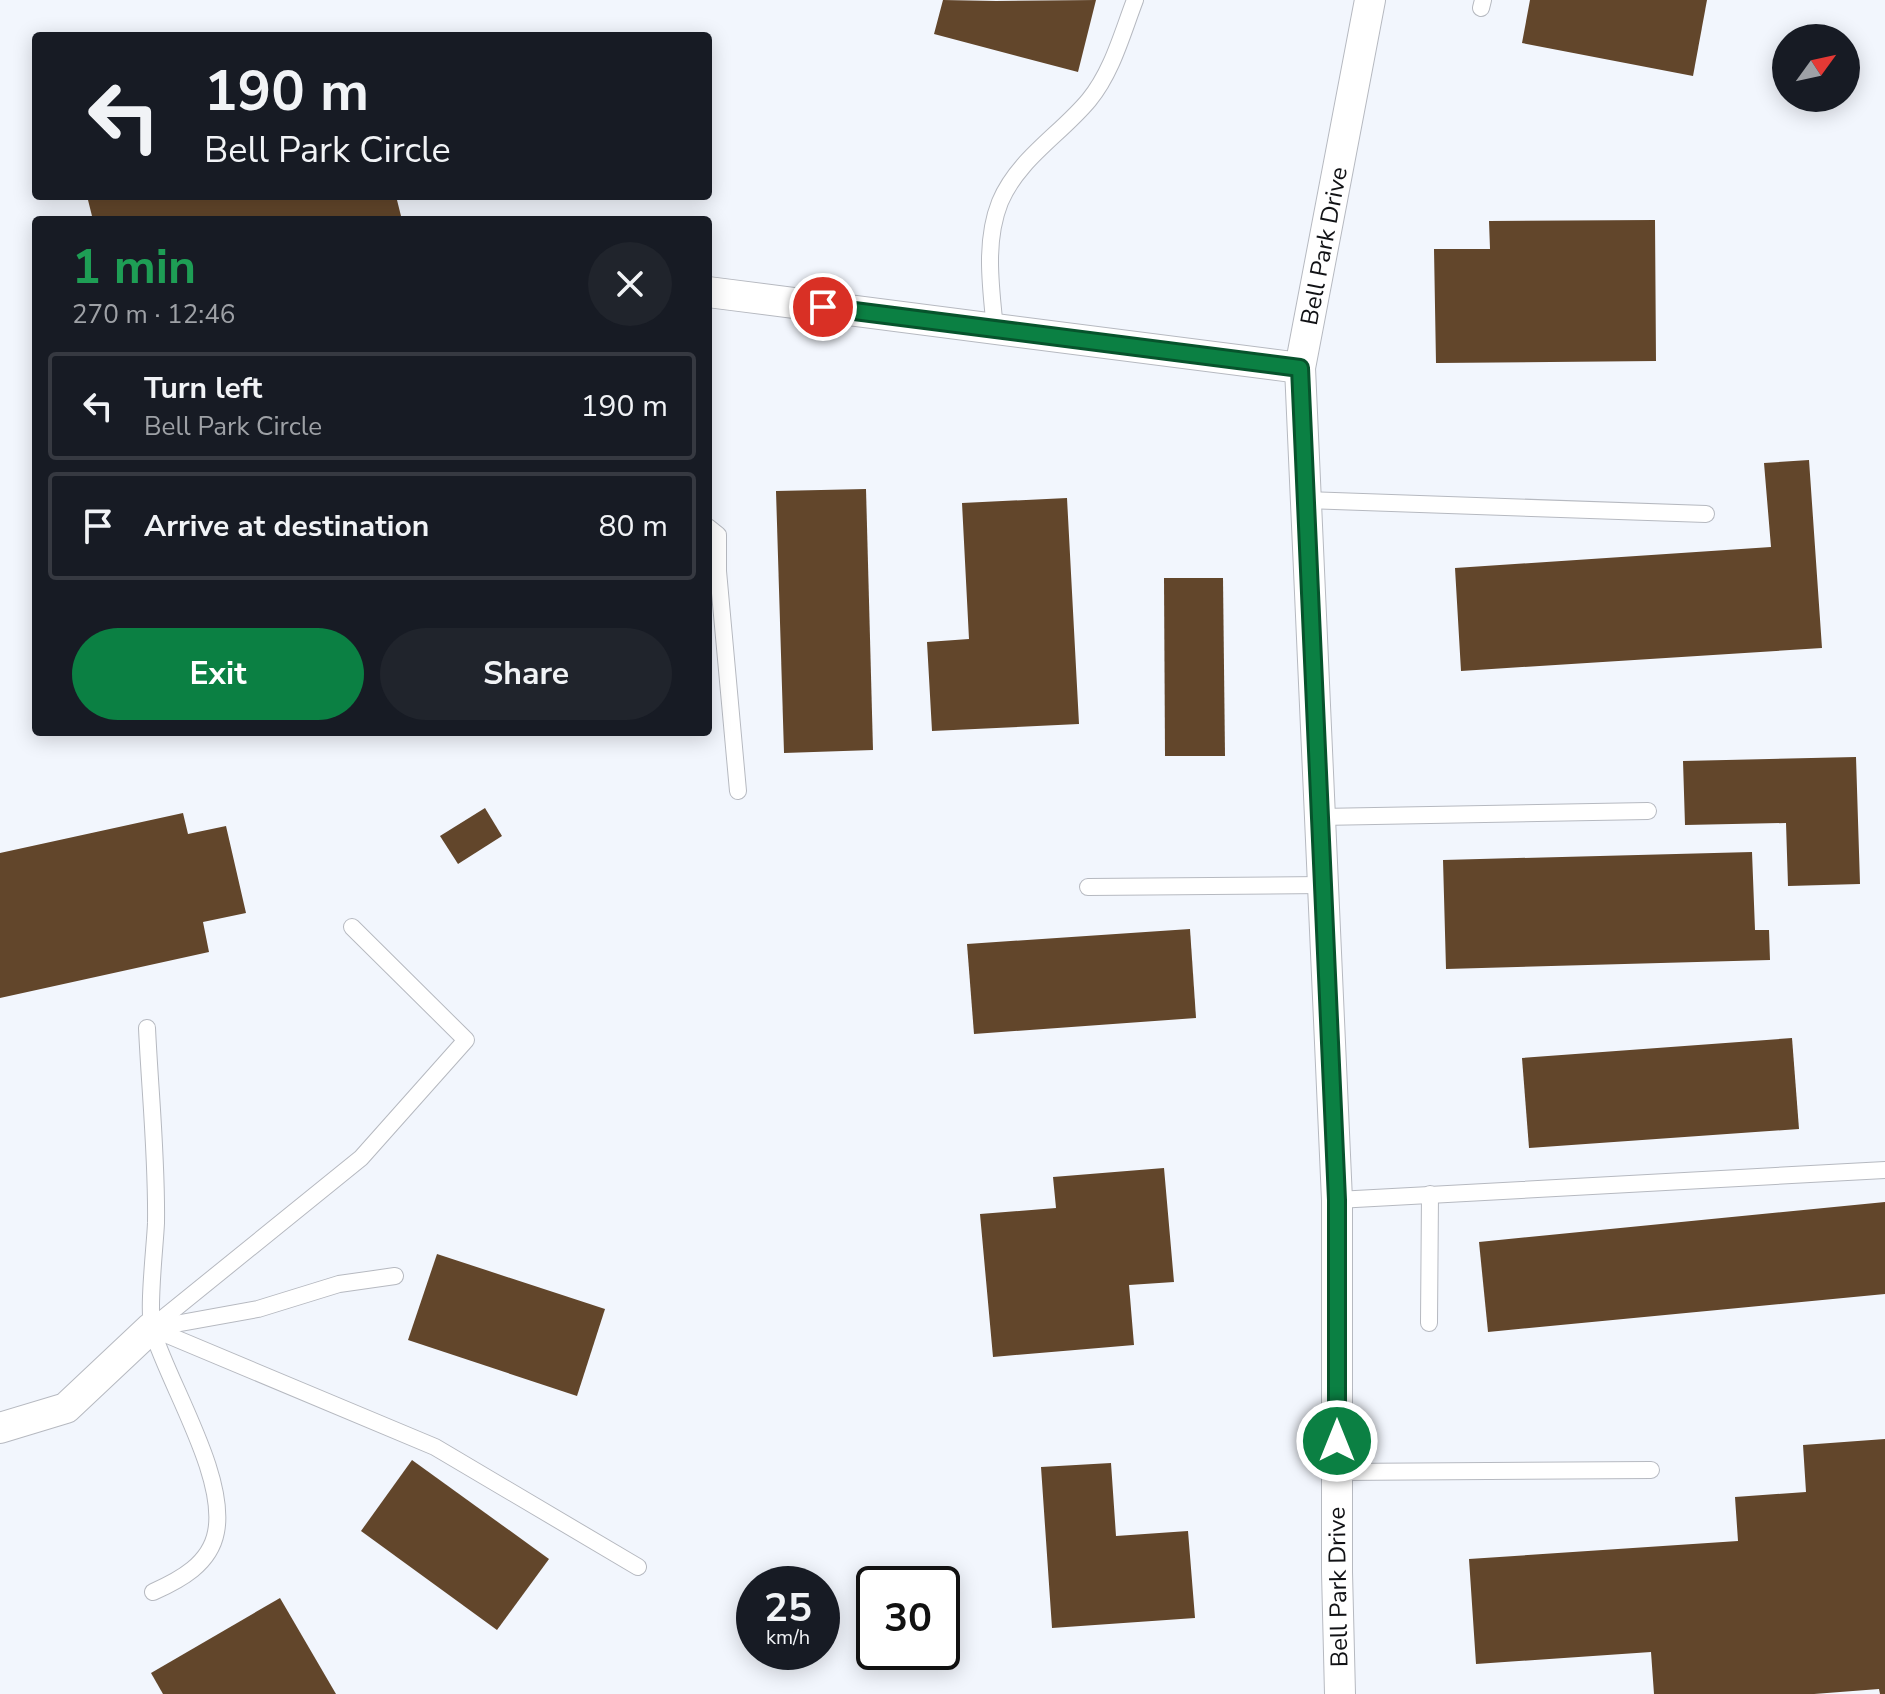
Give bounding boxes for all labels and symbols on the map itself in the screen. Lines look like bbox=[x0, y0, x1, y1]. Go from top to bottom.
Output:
north arrow bbox=[1772, 24, 1860, 112]
street label: Bell Park Drive bbox=[1293, 164, 1355, 328]
pin bbox=[789, 273, 857, 341]
position arrow bbox=[1295, 1399, 1379, 1483]
street label: Bell Park Drive bbox=[1321, 1507, 1355, 1667]
speed limit sign: 30 bbox=[856, 1566, 960, 1670]

